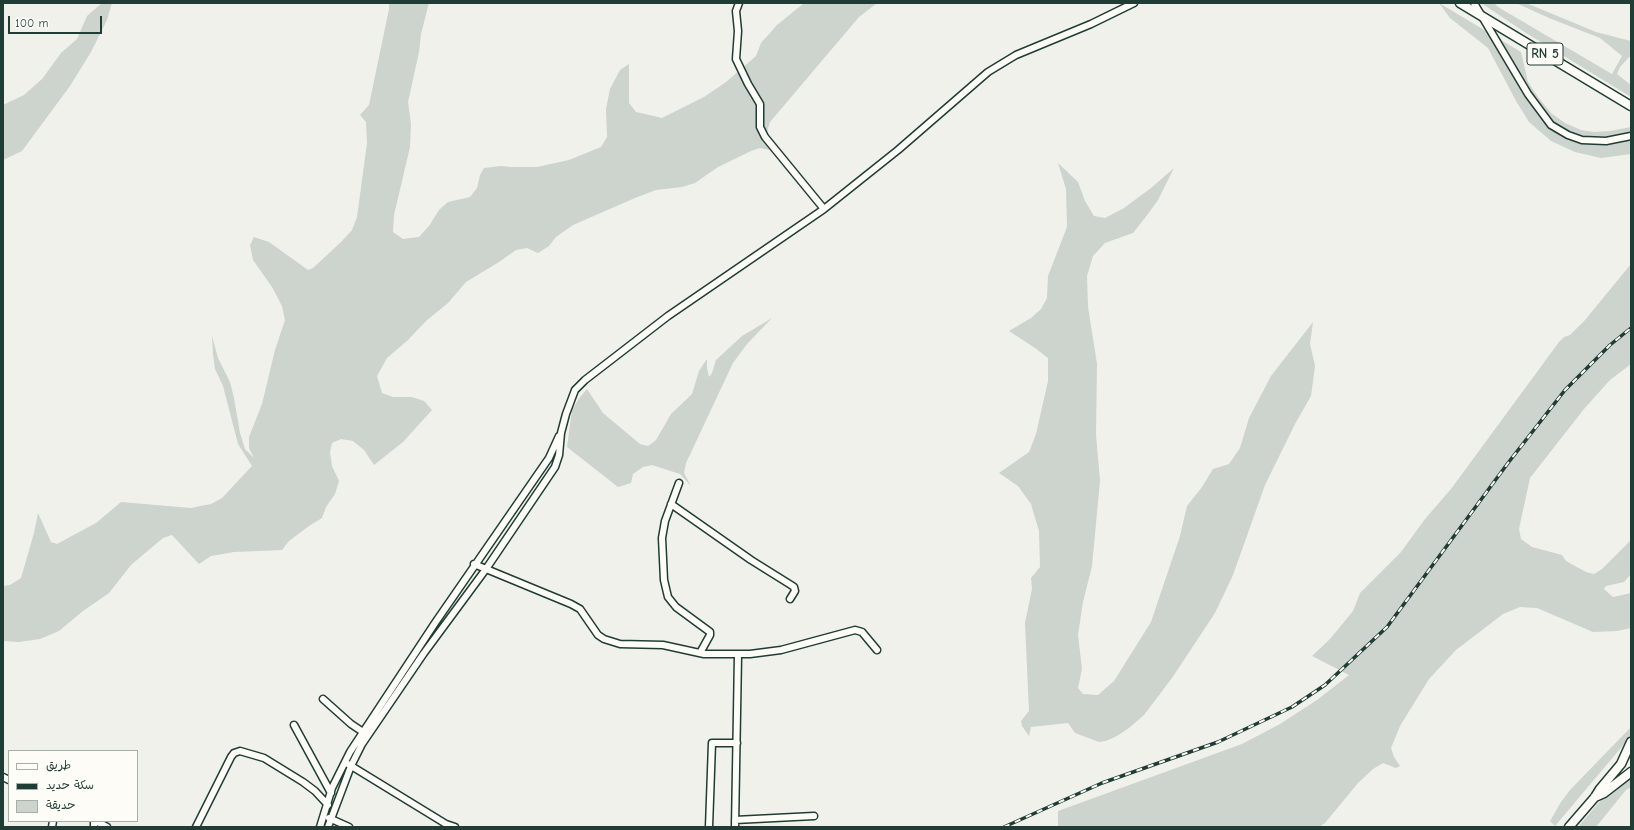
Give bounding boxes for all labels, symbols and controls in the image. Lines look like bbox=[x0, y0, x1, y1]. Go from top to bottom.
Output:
scale bar bbox=[10, 8, 104, 34]
text: 100 m bbox=[15, 16, 48, 30]
road number: RN 5 bbox=[1527, 43, 1563, 65]
legend bbox=[8, 750, 138, 822]
text: طريق bbox=[46, 758, 71, 772]
text: سكة حديد bbox=[46, 778, 94, 792]
text: حديقة bbox=[46, 798, 75, 812]

